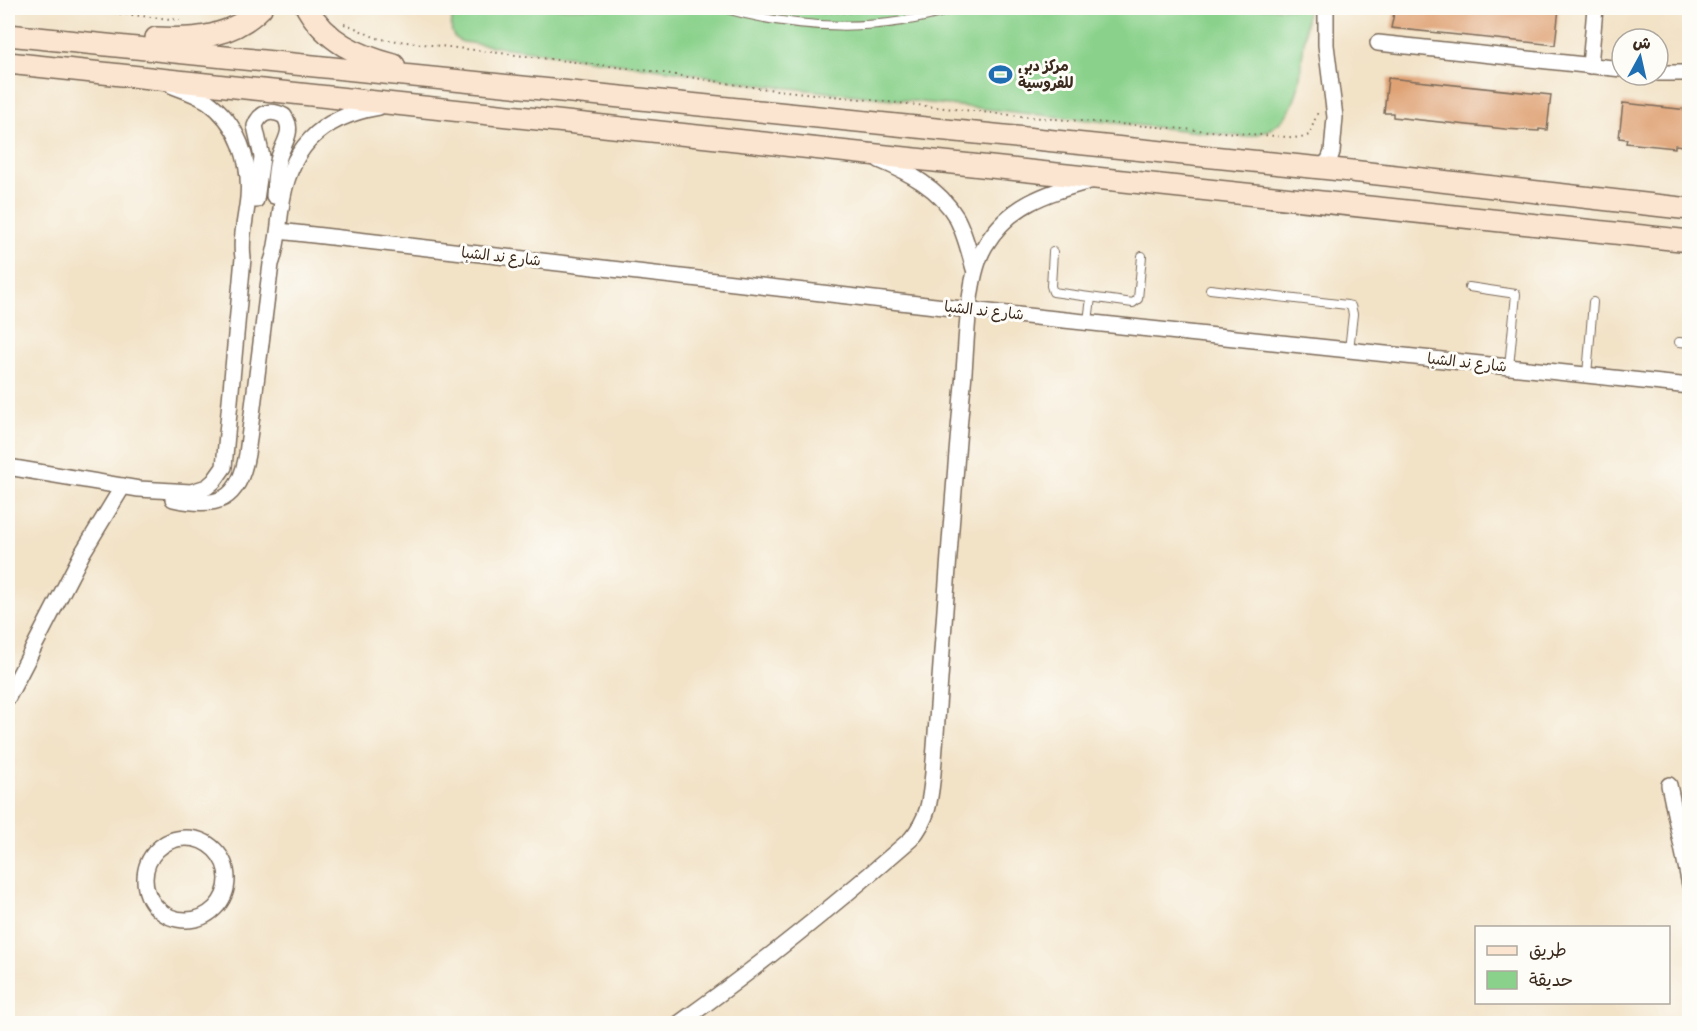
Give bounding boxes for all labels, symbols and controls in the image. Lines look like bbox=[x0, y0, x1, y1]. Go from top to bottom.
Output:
north arrow bbox=[1610, 27, 1670, 87]
text: ش bbox=[1632, 32, 1652, 54]
place label: مركز دبي للفروسية bbox=[1018, 57, 1073, 93]
sports icon: مركز دبي للفروسية bbox=[987, 62, 1013, 88]
street label: شارع ند الشبا bbox=[460, 243, 542, 271]
street label: شارع ند الشبا bbox=[943, 297, 1025, 325]
street label: شارع ند الشبا bbox=[1426, 349, 1508, 377]
legend bbox=[1475, 926, 1670, 1004]
text: طريق bbox=[1529, 939, 1567, 962]
text: حديقة bbox=[1529, 969, 1573, 992]

